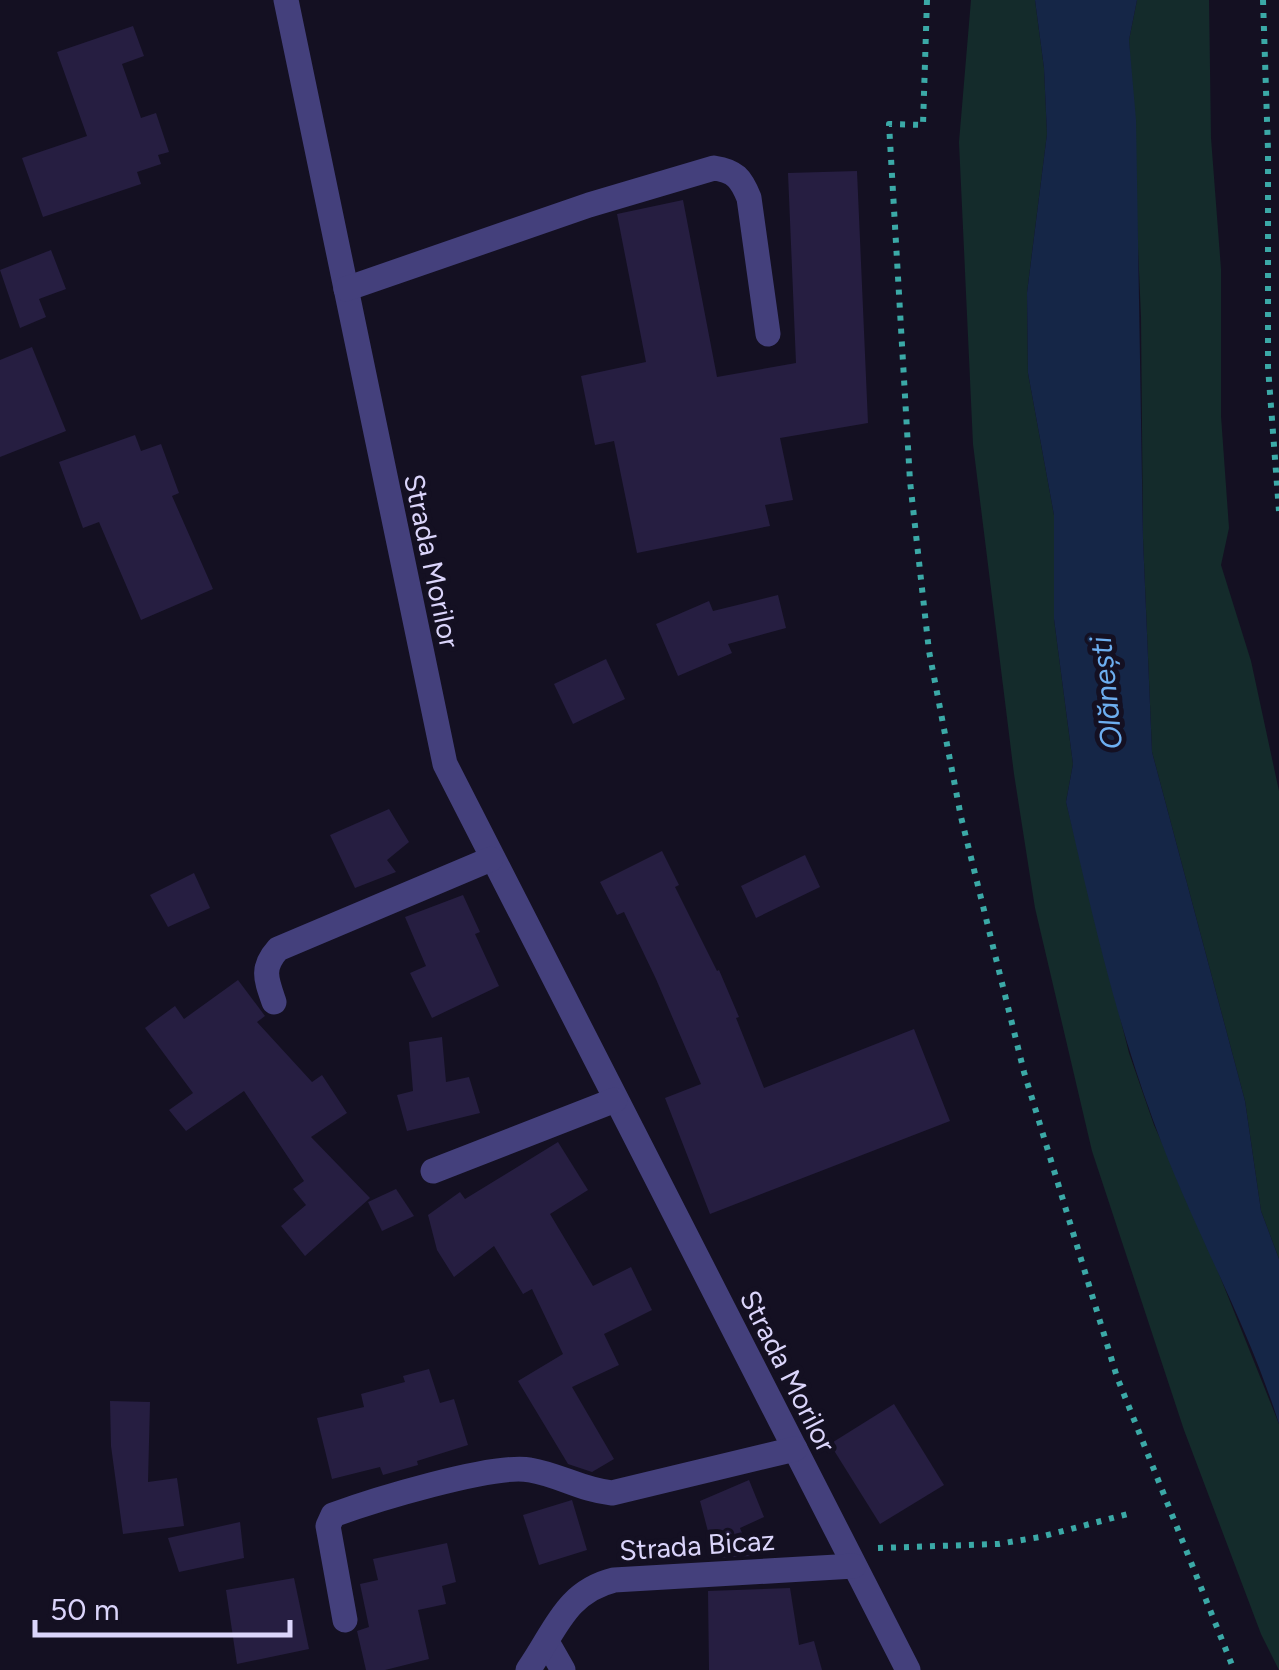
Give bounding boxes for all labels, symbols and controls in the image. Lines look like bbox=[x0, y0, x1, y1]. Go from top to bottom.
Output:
street label: Strada Morilor bbox=[397, 471, 467, 652]
water label: Olănești bbox=[1082, 634, 1130, 751]
street label: Strada Morilor bbox=[733, 1284, 844, 1458]
street label: Strada Bicaz bbox=[618, 1523, 776, 1567]
scale bar bbox=[35, 1575, 290, 1637]
text: 50 m bbox=[50, 1591, 119, 1628]

